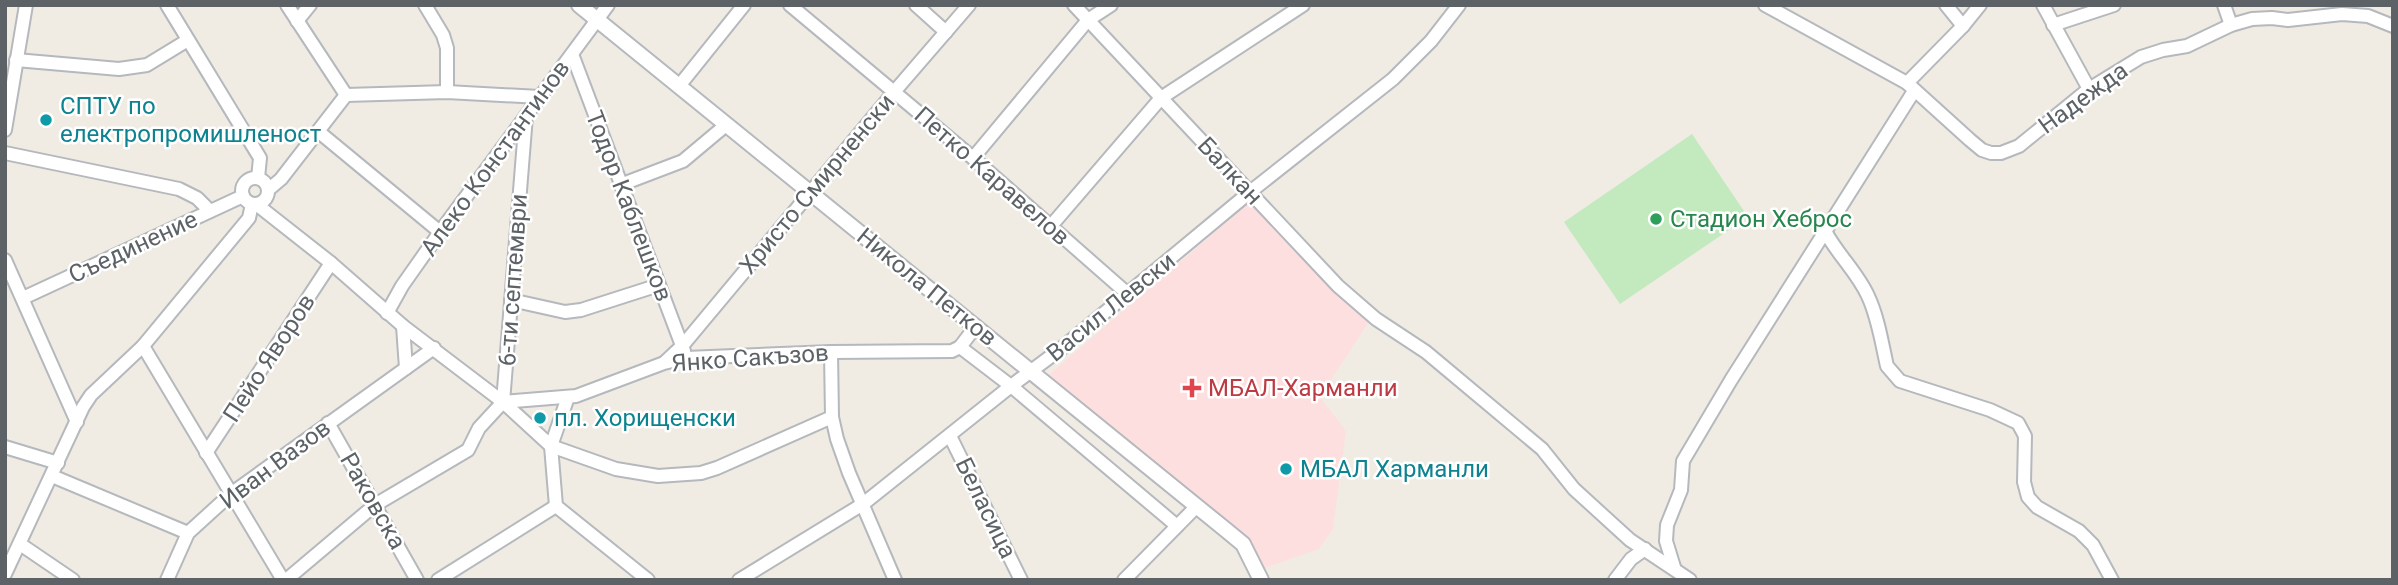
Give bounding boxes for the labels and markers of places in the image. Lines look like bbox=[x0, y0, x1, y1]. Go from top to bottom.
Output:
place label: СПТУ по електропромишленост bbox=[60, 92, 322, 148]
marker: СПТУ по електропромишленост bbox=[38, 112, 54, 128]
place label: Стадион Хеброс bbox=[1670, 205, 1852, 233]
marker: Стадион Хеброс bbox=[1648, 211, 1664, 227]
place label: МБАЛ-Харманли bbox=[1208, 374, 1398, 402]
marker: МБАЛ-Харманли bbox=[1182, 378, 1202, 398]
place label: пл. Хорищенски bbox=[554, 404, 736, 432]
marker: пл. Хорищенски bbox=[532, 410, 548, 426]
place label: МБАЛ Харманли bbox=[1300, 455, 1489, 483]
marker: МБАЛ Харманли bbox=[1278, 461, 1294, 477]

